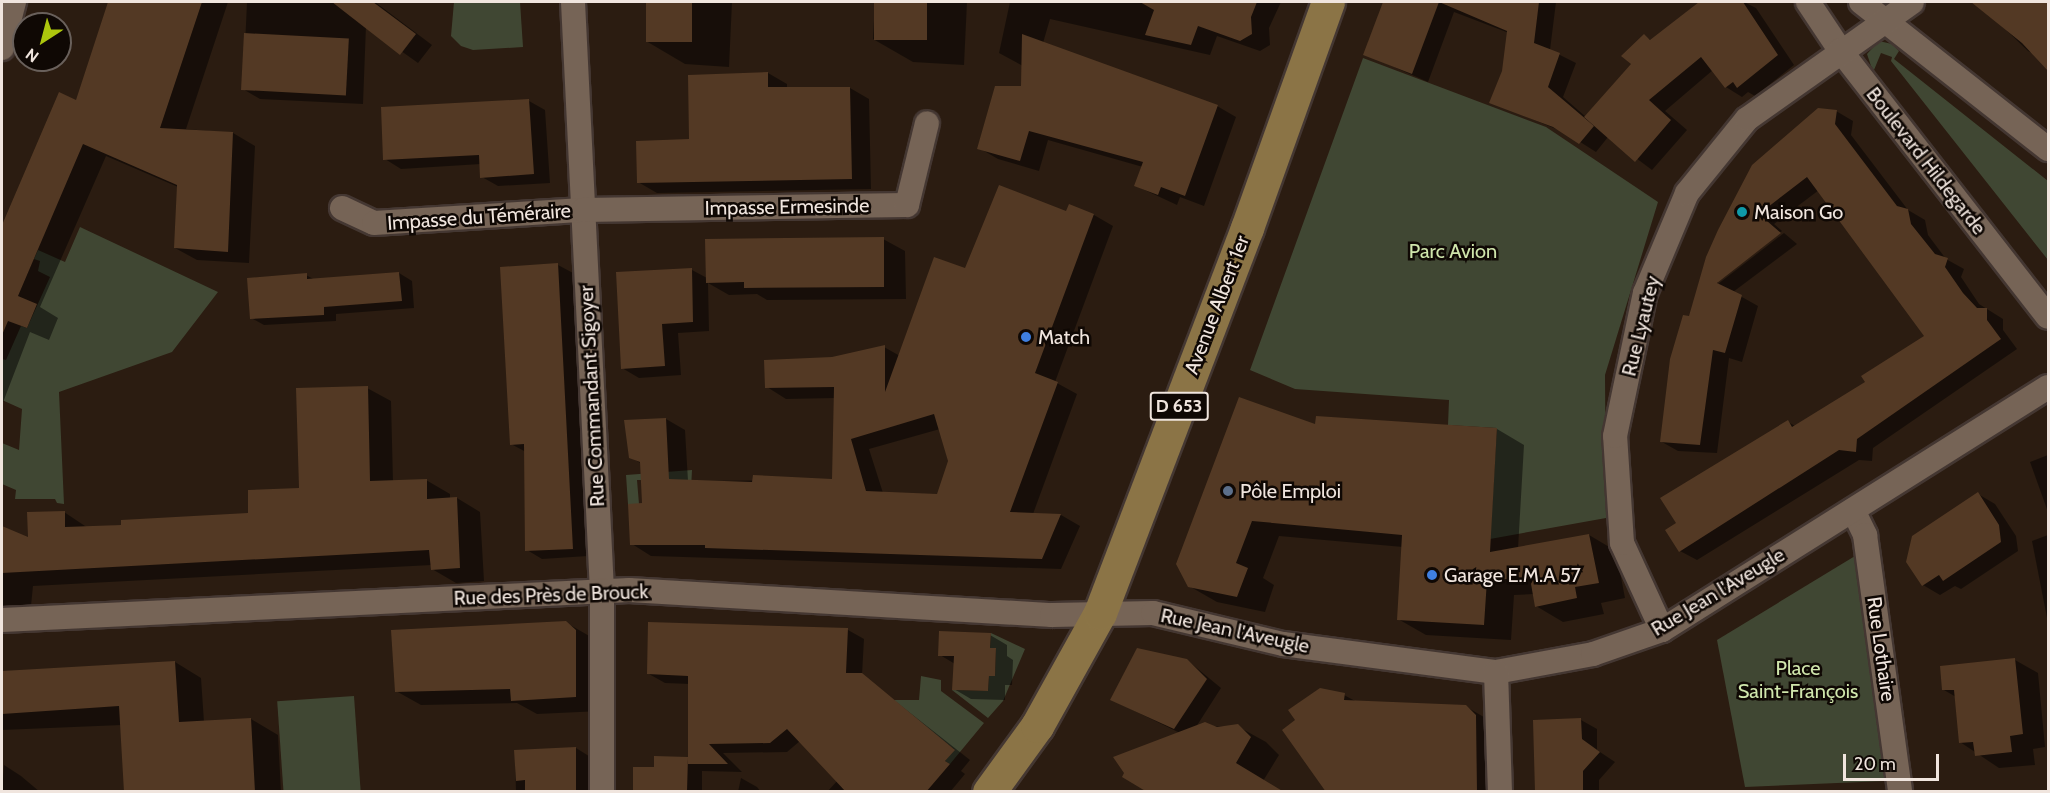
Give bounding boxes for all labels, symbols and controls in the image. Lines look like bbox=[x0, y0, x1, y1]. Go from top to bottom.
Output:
north arrow bbox=[12, 12, 72, 72]
text: N bbox=[22, 44, 42, 66]
street label: Boulevard Hildegarde bbox=[1861, 83, 1991, 239]
street label: Impasse Ermesinde bbox=[705, 194, 869, 220]
street label: Impasse du Téméraire bbox=[386, 199, 572, 235]
place label: Maison Go bbox=[1754, 200, 1843, 224]
marker: Maison Go bbox=[1735, 205, 1749, 219]
street label: Avenue Albert 1er bbox=[1179, 232, 1255, 378]
park label: Parc Avion bbox=[1409, 239, 1497, 263]
street label: Rue Lyautey bbox=[1617, 273, 1665, 379]
street label: Rue Commandant Sigoyer bbox=[574, 285, 610, 507]
place label: Match bbox=[1038, 325, 1090, 349]
marker: Match bbox=[1019, 330, 1033, 344]
road number: D 653 bbox=[1149, 391, 1209, 421]
place label: Pôle Emploi bbox=[1240, 479, 1341, 503]
marker: Pôle Emploi bbox=[1221, 484, 1235, 498]
street label: Rue Jean l'Aveugle bbox=[1647, 543, 1789, 641]
place label: Garage E.M.A 57 bbox=[1444, 563, 1581, 587]
marker: Garage E.M.A 57 bbox=[1425, 568, 1439, 582]
street label: Rue des Près de Brouck bbox=[453, 580, 649, 610]
street label: Rue Lothaire bbox=[1862, 595, 1900, 703]
street label: Rue Jean l'Aveugle bbox=[1158, 604, 1312, 658]
park label: Place Saint-François bbox=[1738, 656, 1858, 703]
scale bar bbox=[1846, 742, 1942, 780]
text: 20 m bbox=[1854, 753, 1896, 775]

